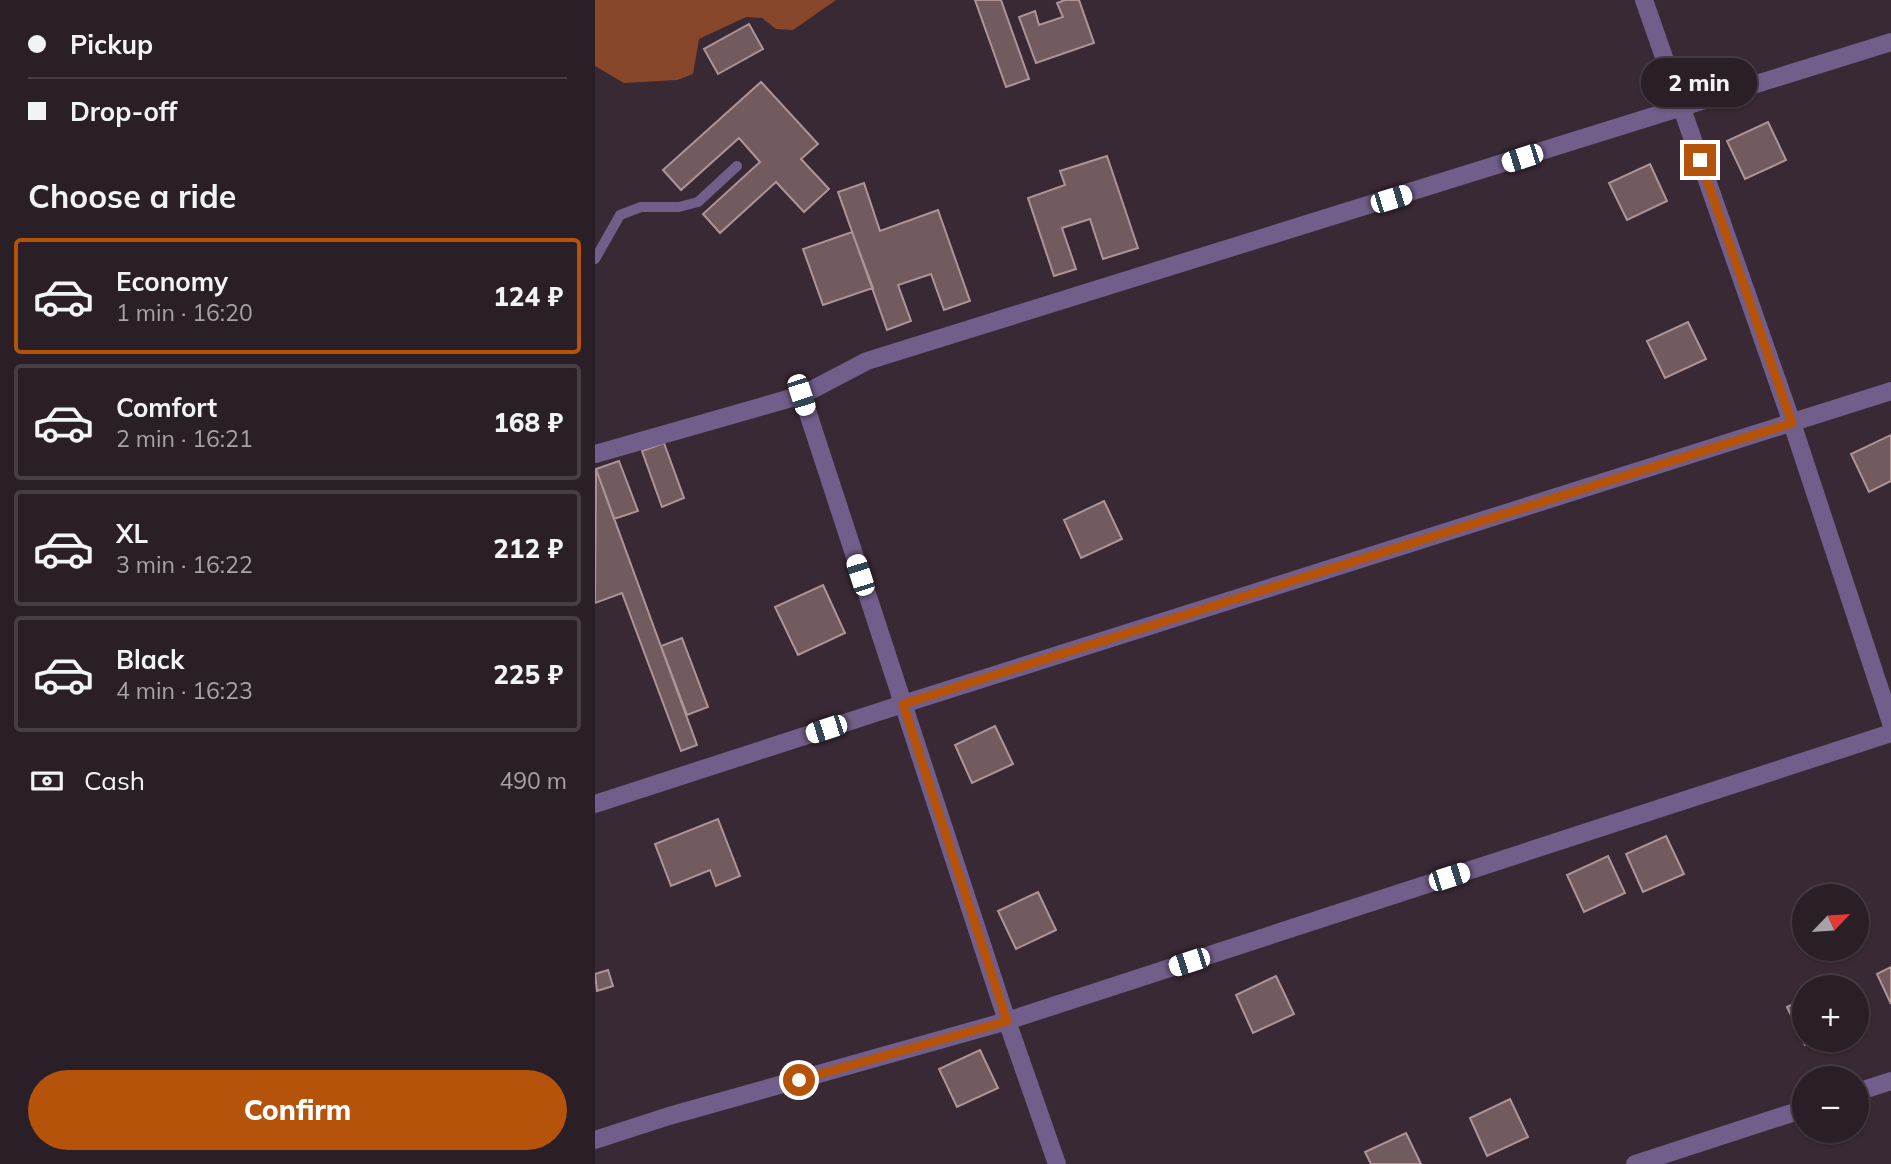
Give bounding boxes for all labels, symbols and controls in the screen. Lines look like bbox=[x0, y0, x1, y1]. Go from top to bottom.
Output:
text: Pickup bbox=[70, 28, 153, 61]
callout: 2 min bbox=[1642, 58, 1758, 108]
text: 2 min bbox=[1668, 68, 1730, 97]
text: Drop-off bbox=[70, 95, 177, 128]
car bbox=[1499, 142, 1546, 174]
route end bbox=[1684, 144, 1716, 176]
text: Choose a ride bbox=[28, 176, 236, 216]
car bbox=[1368, 183, 1415, 215]
icon: car bbox=[32, 265, 95, 328]
text: Economy bbox=[116, 265, 228, 298]
text: 124 ₽ bbox=[493, 280, 563, 313]
text: 1 min · 16:20 bbox=[116, 298, 253, 327]
car bbox=[785, 372, 818, 418]
icon: car bbox=[32, 391, 95, 454]
text: Comfort bbox=[116, 391, 217, 424]
text: 168 ₽ bbox=[493, 406, 563, 439]
text: 2 min · 16:21 bbox=[116, 424, 253, 453]
icon: car bbox=[32, 517, 95, 580]
text: XL bbox=[116, 517, 148, 550]
text: 212 ₽ bbox=[493, 532, 563, 565]
text: 3 min · 16:22 bbox=[116, 550, 253, 579]
car bbox=[844, 552, 877, 598]
icon: car bbox=[32, 643, 95, 706]
text: Black bbox=[116, 643, 184, 676]
text: 225 ₽ bbox=[493, 658, 563, 691]
text: 4 min · 16:23 bbox=[116, 676, 253, 705]
car bbox=[803, 713, 850, 745]
icon: cash bbox=[28, 762, 66, 800]
text: Cash bbox=[84, 764, 145, 797]
text: 490 m bbox=[499, 766, 567, 795]
car bbox=[1426, 861, 1473, 893]
north arrow bbox=[1792, 884, 1869, 961]
map controls bbox=[1792, 884, 1869, 1143]
car bbox=[1166, 946, 1213, 978]
button: + bbox=[1792, 975, 1869, 1052]
route start bbox=[783, 1064, 815, 1096]
button: − bbox=[1792, 1066, 1869, 1143]
button: Confirm bbox=[28, 1070, 567, 1150]

